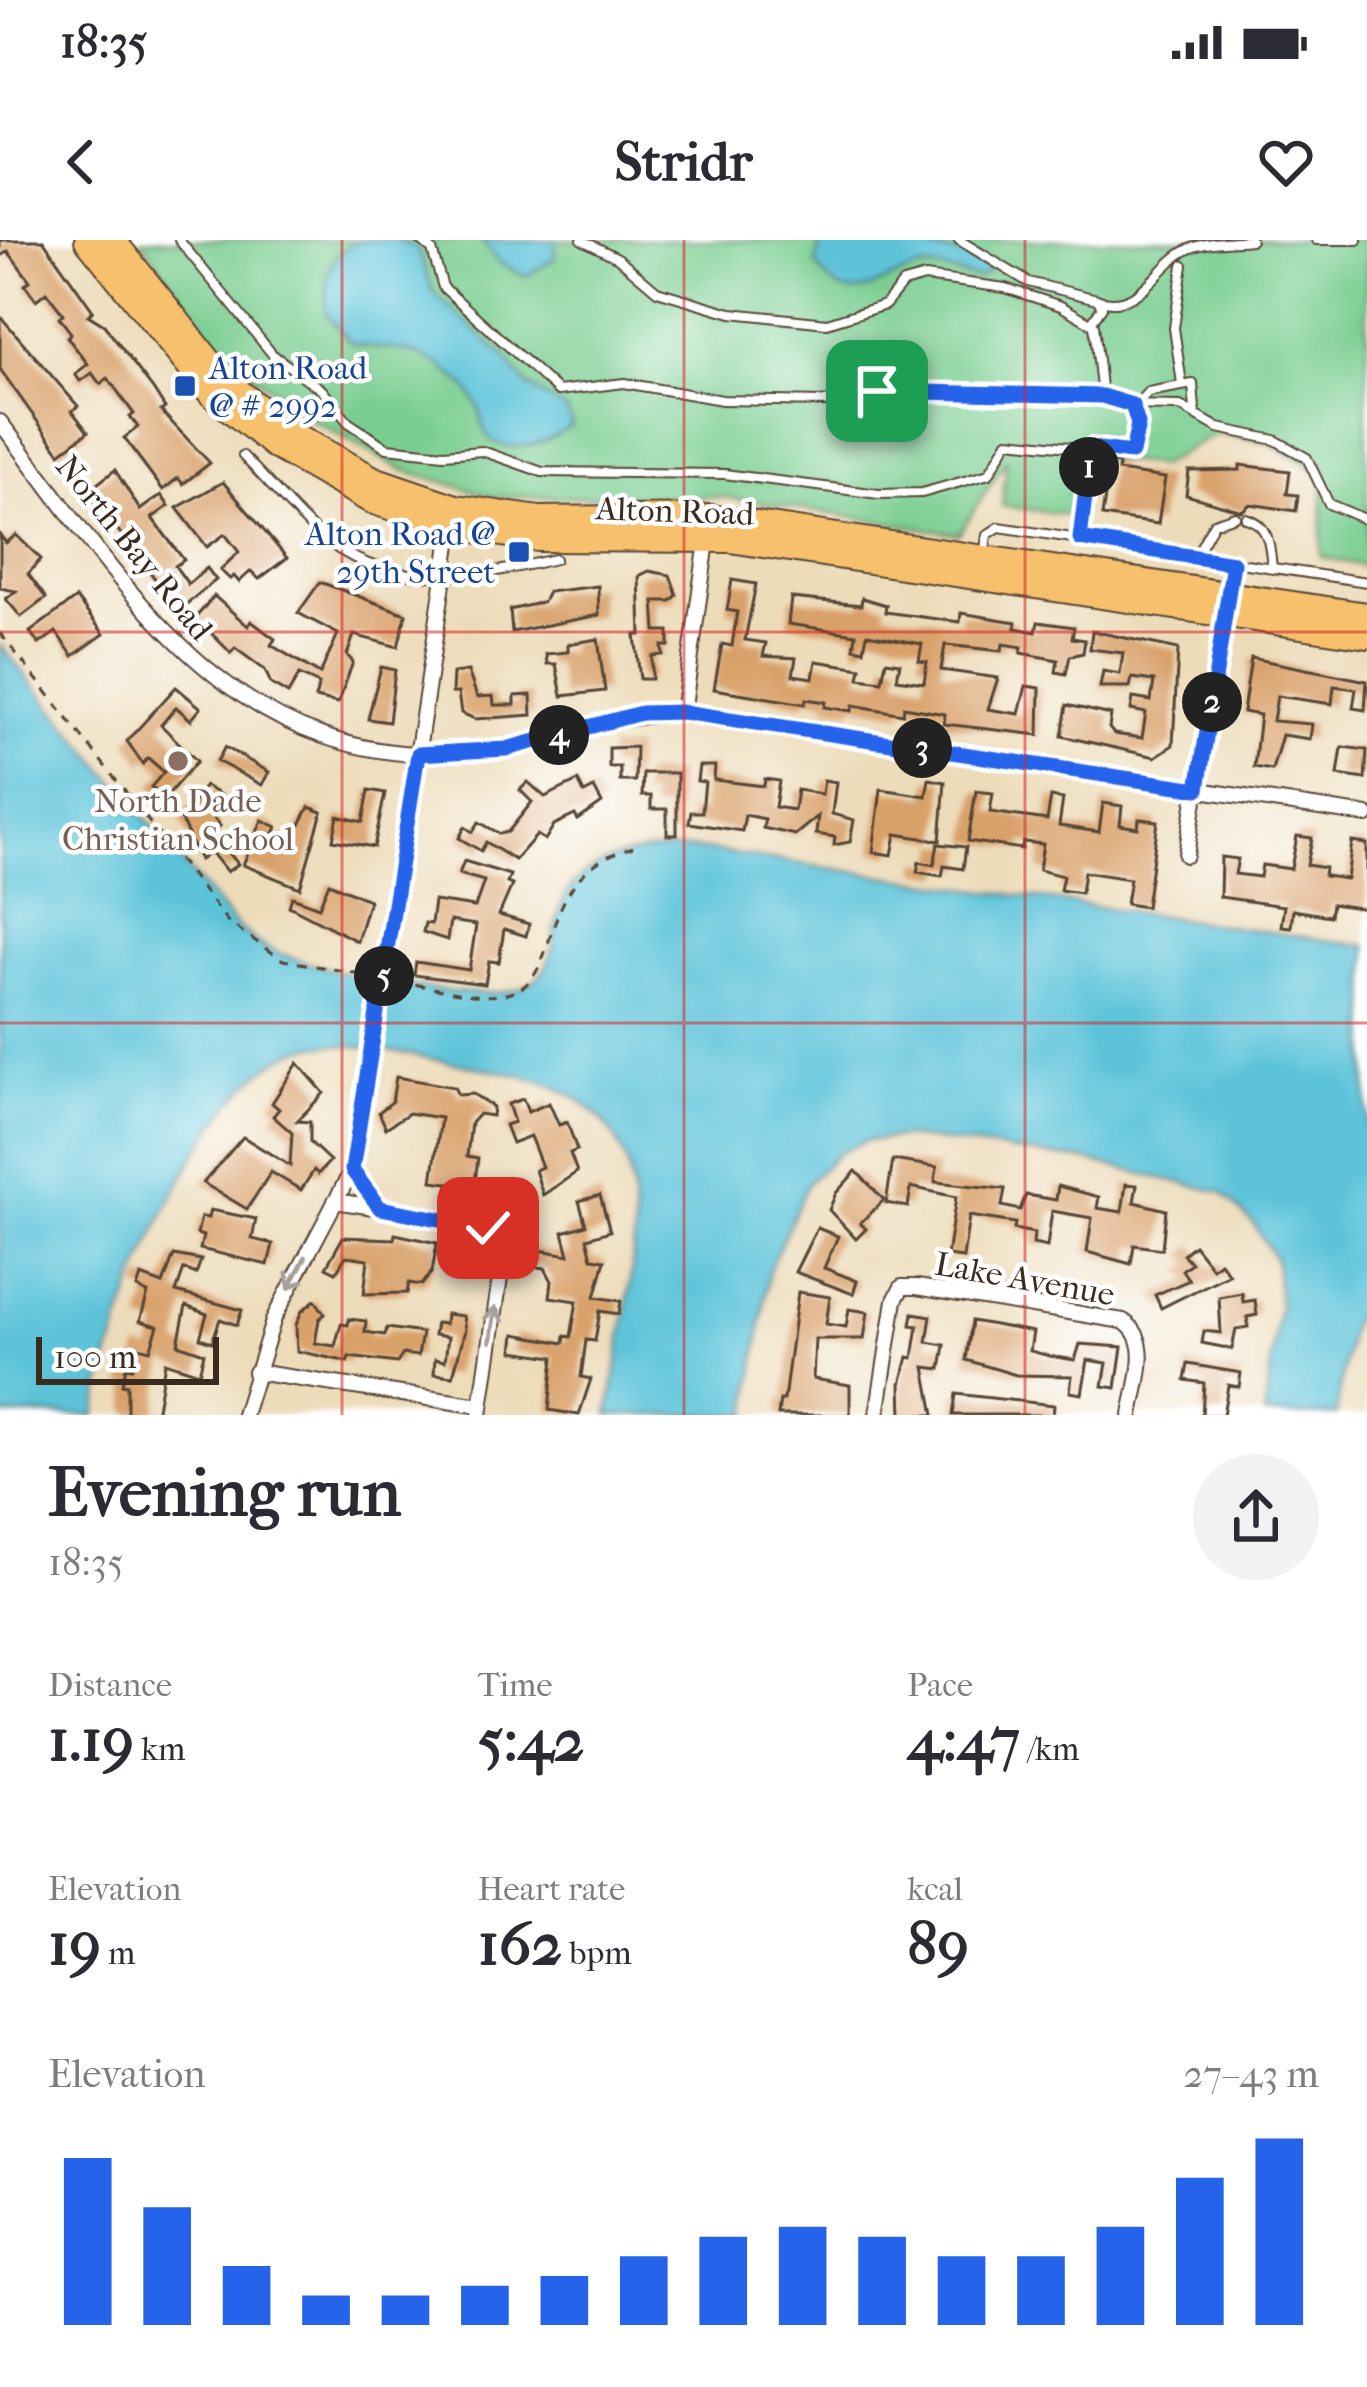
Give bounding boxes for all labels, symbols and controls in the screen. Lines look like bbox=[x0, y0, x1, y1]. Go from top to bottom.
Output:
text: 18:35 bbox=[60, 16, 147, 69]
icon: back bbox=[48, 129, 114, 195]
icon: heart bbox=[1253, 129, 1319, 195]
text: Stridr bbox=[614, 131, 753, 194]
pin bbox=[826, 340, 928, 442]
place label: Alton Road @ # 2992 bbox=[207, 349, 368, 426]
icon: arrive bbox=[844, 358, 910, 424]
marker: Alton Road @ # 2992 bbox=[172, 373, 198, 399]
pin: 1 bbox=[1059, 437, 1119, 497]
text: 1 bbox=[1083, 447, 1095, 486]
street label: North Bay Road bbox=[47, 448, 221, 649]
street label: Alton Road bbox=[593, 489, 756, 534]
place label: Alton Road @ 29th Street bbox=[303, 515, 495, 592]
marker: Alton Road @ 29th Street bbox=[506, 539, 532, 565]
pin: 2 bbox=[1182, 672, 1242, 732]
text: 2 bbox=[1204, 682, 1220, 721]
pin: 4 bbox=[529, 705, 589, 765]
text: 4 bbox=[549, 715, 569, 754]
pin: 3 bbox=[892, 718, 952, 778]
text: 3 bbox=[915, 728, 929, 767]
marker: North Dade Christian School bbox=[165, 748, 191, 774]
place label: North Dade Christian School bbox=[62, 782, 294, 859]
pin: 5 bbox=[354, 946, 414, 1006]
text: 5 bbox=[377, 956, 391, 995]
pin bbox=[437, 1177, 539, 1279]
icon: check bbox=[455, 1195, 521, 1261]
street label: Lake Avenue bbox=[932, 1244, 1118, 1314]
one-way arrow bbox=[285, 1254, 308, 1289]
one-way arrow bbox=[482, 1306, 505, 1345]
scale bar bbox=[36, 1331, 219, 1384]
text: 100 m bbox=[54, 1338, 137, 1377]
button: share bbox=[1193, 1454, 1319, 1580]
text: Evening run bbox=[48, 1455, 401, 1532]
text: 18:35 bbox=[48, 1539, 124, 1585]
text: Distance bbox=[48, 1666, 172, 1705]
text: Time bbox=[478, 1666, 553, 1705]
text: Pace bbox=[907, 1666, 973, 1705]
text: 1.19 bbox=[48, 1705, 134, 1776]
text: 5:42 bbox=[478, 1705, 584, 1776]
text: 4:47 bbox=[907, 1705, 1020, 1776]
text: km bbox=[134, 1730, 185, 1769]
text: /km bbox=[1020, 1730, 1080, 1769]
text: Elevation bbox=[48, 1870, 181, 1909]
text: Heart rate bbox=[478, 1870, 625, 1909]
text: kcal bbox=[907, 1870, 963, 1909]
text: 19 bbox=[48, 1909, 101, 1980]
text: 162 bbox=[478, 1909, 562, 1980]
text: 89 bbox=[907, 1909, 969, 1980]
text: m bbox=[101, 1934, 135, 1973]
text: bpm bbox=[562, 1934, 632, 1973]
text: Elevation bbox=[48, 2051, 206, 2097]
text: 27–43 m bbox=[1183, 2051, 1319, 2097]

